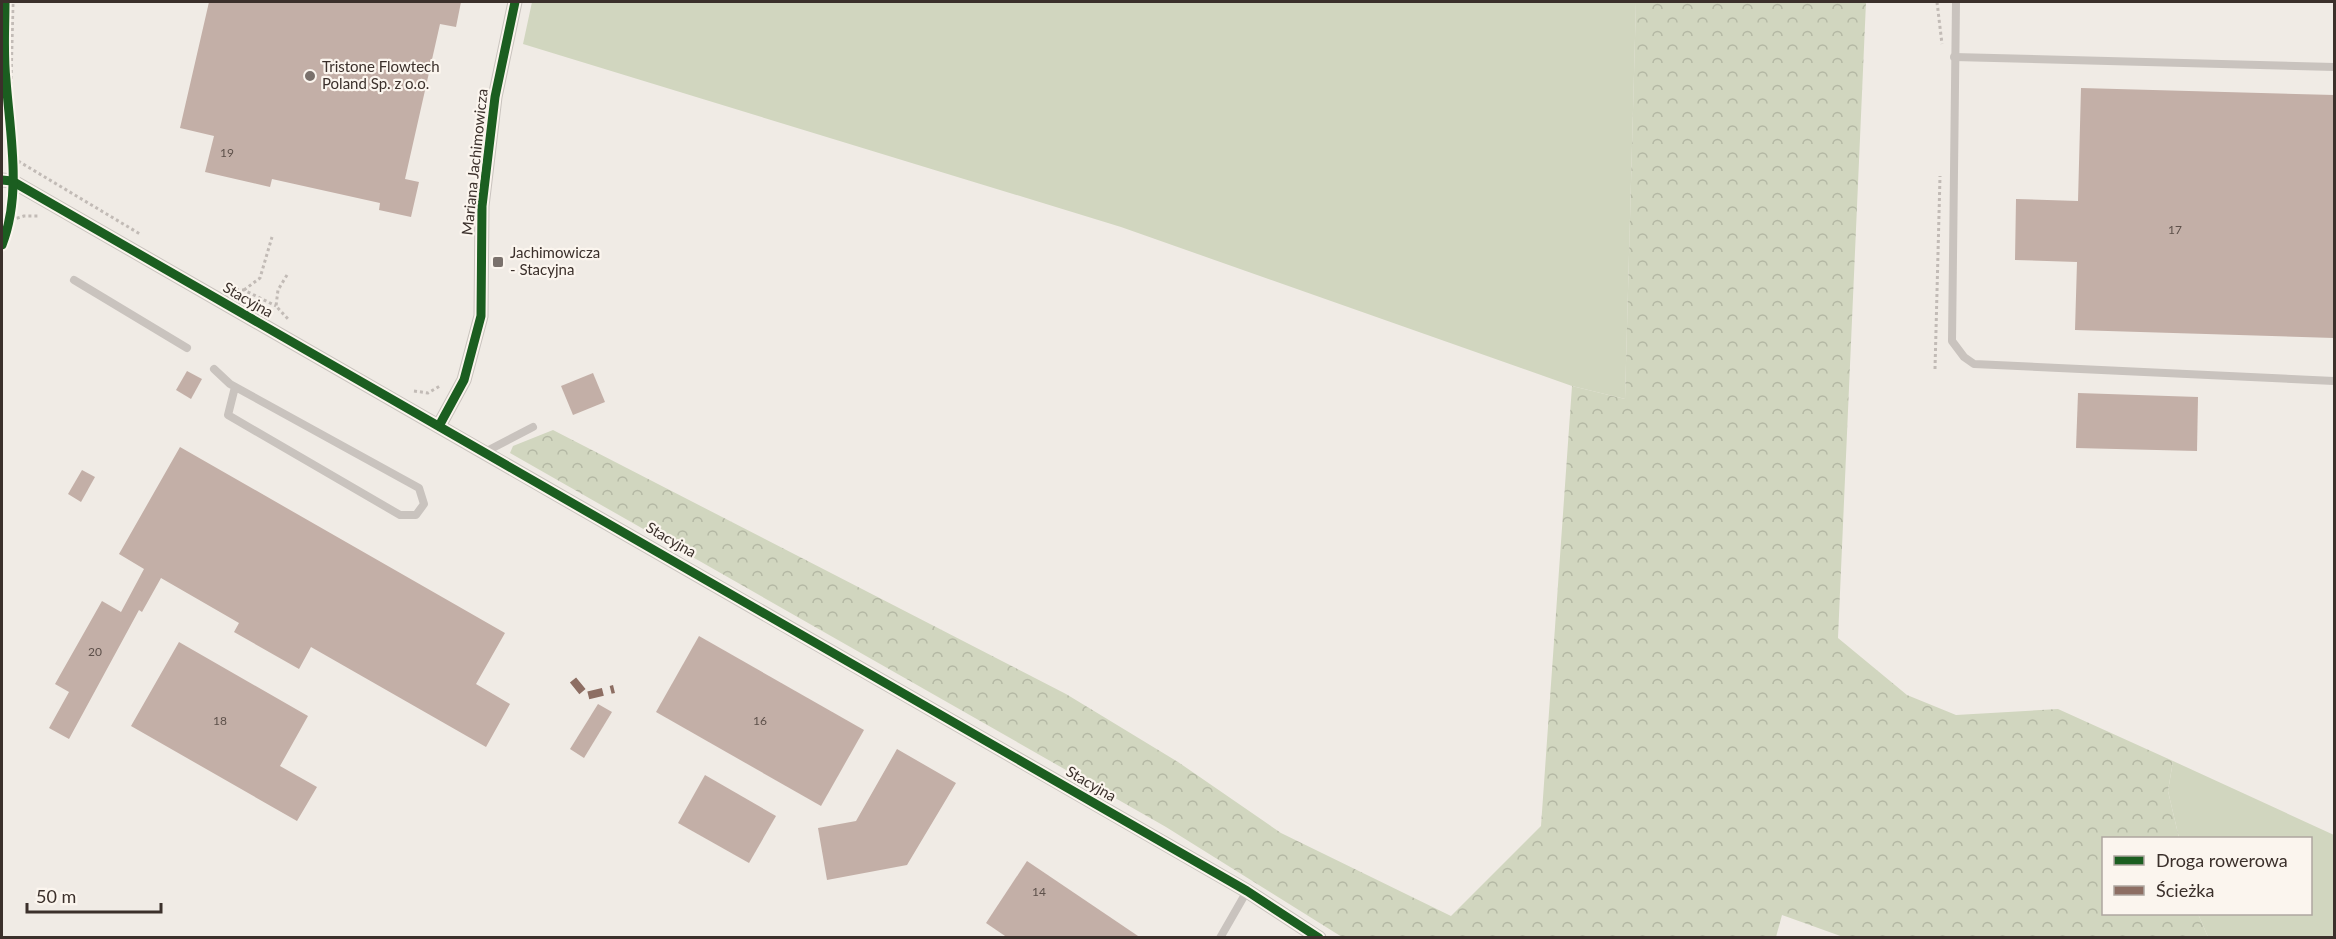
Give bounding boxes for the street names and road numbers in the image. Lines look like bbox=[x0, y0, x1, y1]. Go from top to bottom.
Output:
street label: Mariana Jachimowicza bbox=[457, 88, 491, 236]
street label: Stacyjna bbox=[220, 278, 277, 321]
street label: Stacyjna bbox=[643, 518, 700, 561]
street label: Stacyjna bbox=[1063, 762, 1120, 805]

